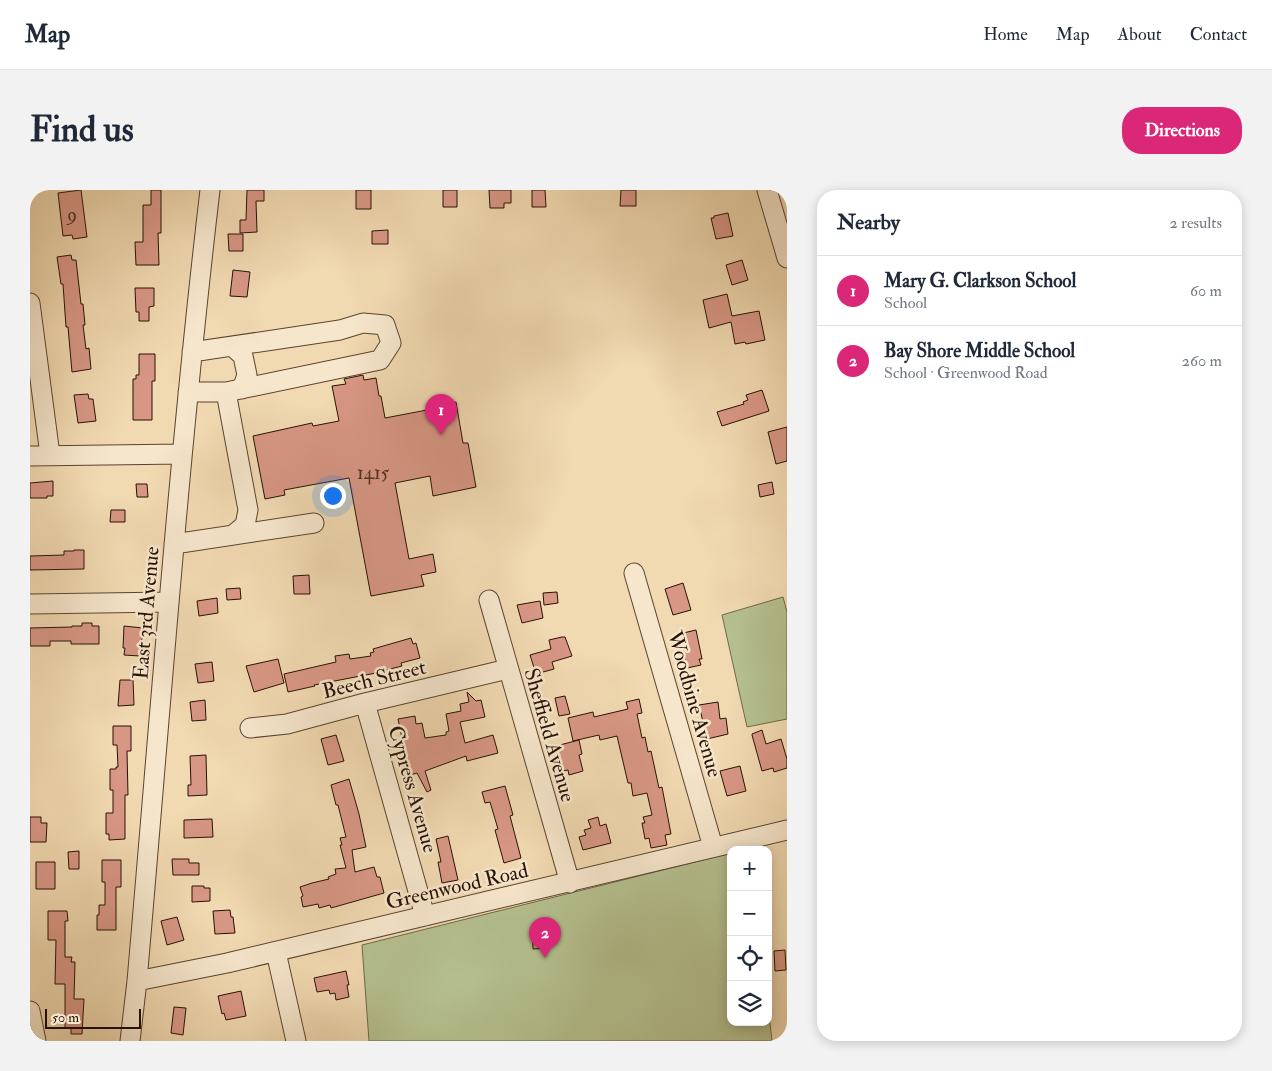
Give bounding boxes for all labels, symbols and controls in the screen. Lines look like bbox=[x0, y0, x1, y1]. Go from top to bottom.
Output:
text: Map bbox=[25, 19, 70, 50]
text: Home bbox=[983, 23, 1028, 46]
text: Map bbox=[1056, 23, 1090, 46]
text: About bbox=[1118, 23, 1162, 46]
text: Contact bbox=[1190, 23, 1247, 46]
button: Directions bbox=[1122, 107, 1242, 154]
text: Find us bbox=[30, 108, 134, 152]
house number: 9 bbox=[65, 203, 77, 227]
text: Nearby bbox=[837, 209, 900, 236]
text: 2 results bbox=[1169, 213, 1222, 233]
text: Mary G. Clarkson School bbox=[884, 269, 1076, 293]
text: 1 bbox=[850, 281, 856, 301]
text: 60 m bbox=[1190, 281, 1222, 301]
text: School bbox=[884, 293, 927, 313]
text: Bay Shore Middle School bbox=[884, 339, 1075, 363]
text: 2 bbox=[849, 351, 857, 371]
text: 260 m bbox=[1182, 351, 1222, 371]
text: School · Greenwood Road bbox=[884, 363, 1048, 383]
pin: 1 bbox=[425, 394, 457, 435]
house number: 1415 bbox=[357, 461, 390, 485]
your location bbox=[320, 483, 346, 509]
street label: East 3rd Avenue bbox=[127, 545, 166, 681]
street label: Woodbine Avenue bbox=[660, 627, 728, 780]
street label: Beech Street bbox=[320, 654, 429, 705]
street label: Sheffield Avenue bbox=[518, 665, 582, 805]
street label: Cypress Avenue bbox=[381, 722, 444, 856]
map controls bbox=[727, 846, 772, 1026]
button: + bbox=[727, 846, 772, 891]
street label: Greenwood Road bbox=[383, 857, 532, 916]
button: − bbox=[727, 891, 772, 936]
pin: 2 bbox=[529, 917, 561, 958]
button: locate bbox=[727, 936, 772, 981]
button: layers bbox=[727, 981, 772, 1026]
scale bar bbox=[45, 1006, 141, 1029]
text: 50 m bbox=[52, 1009, 79, 1026]

